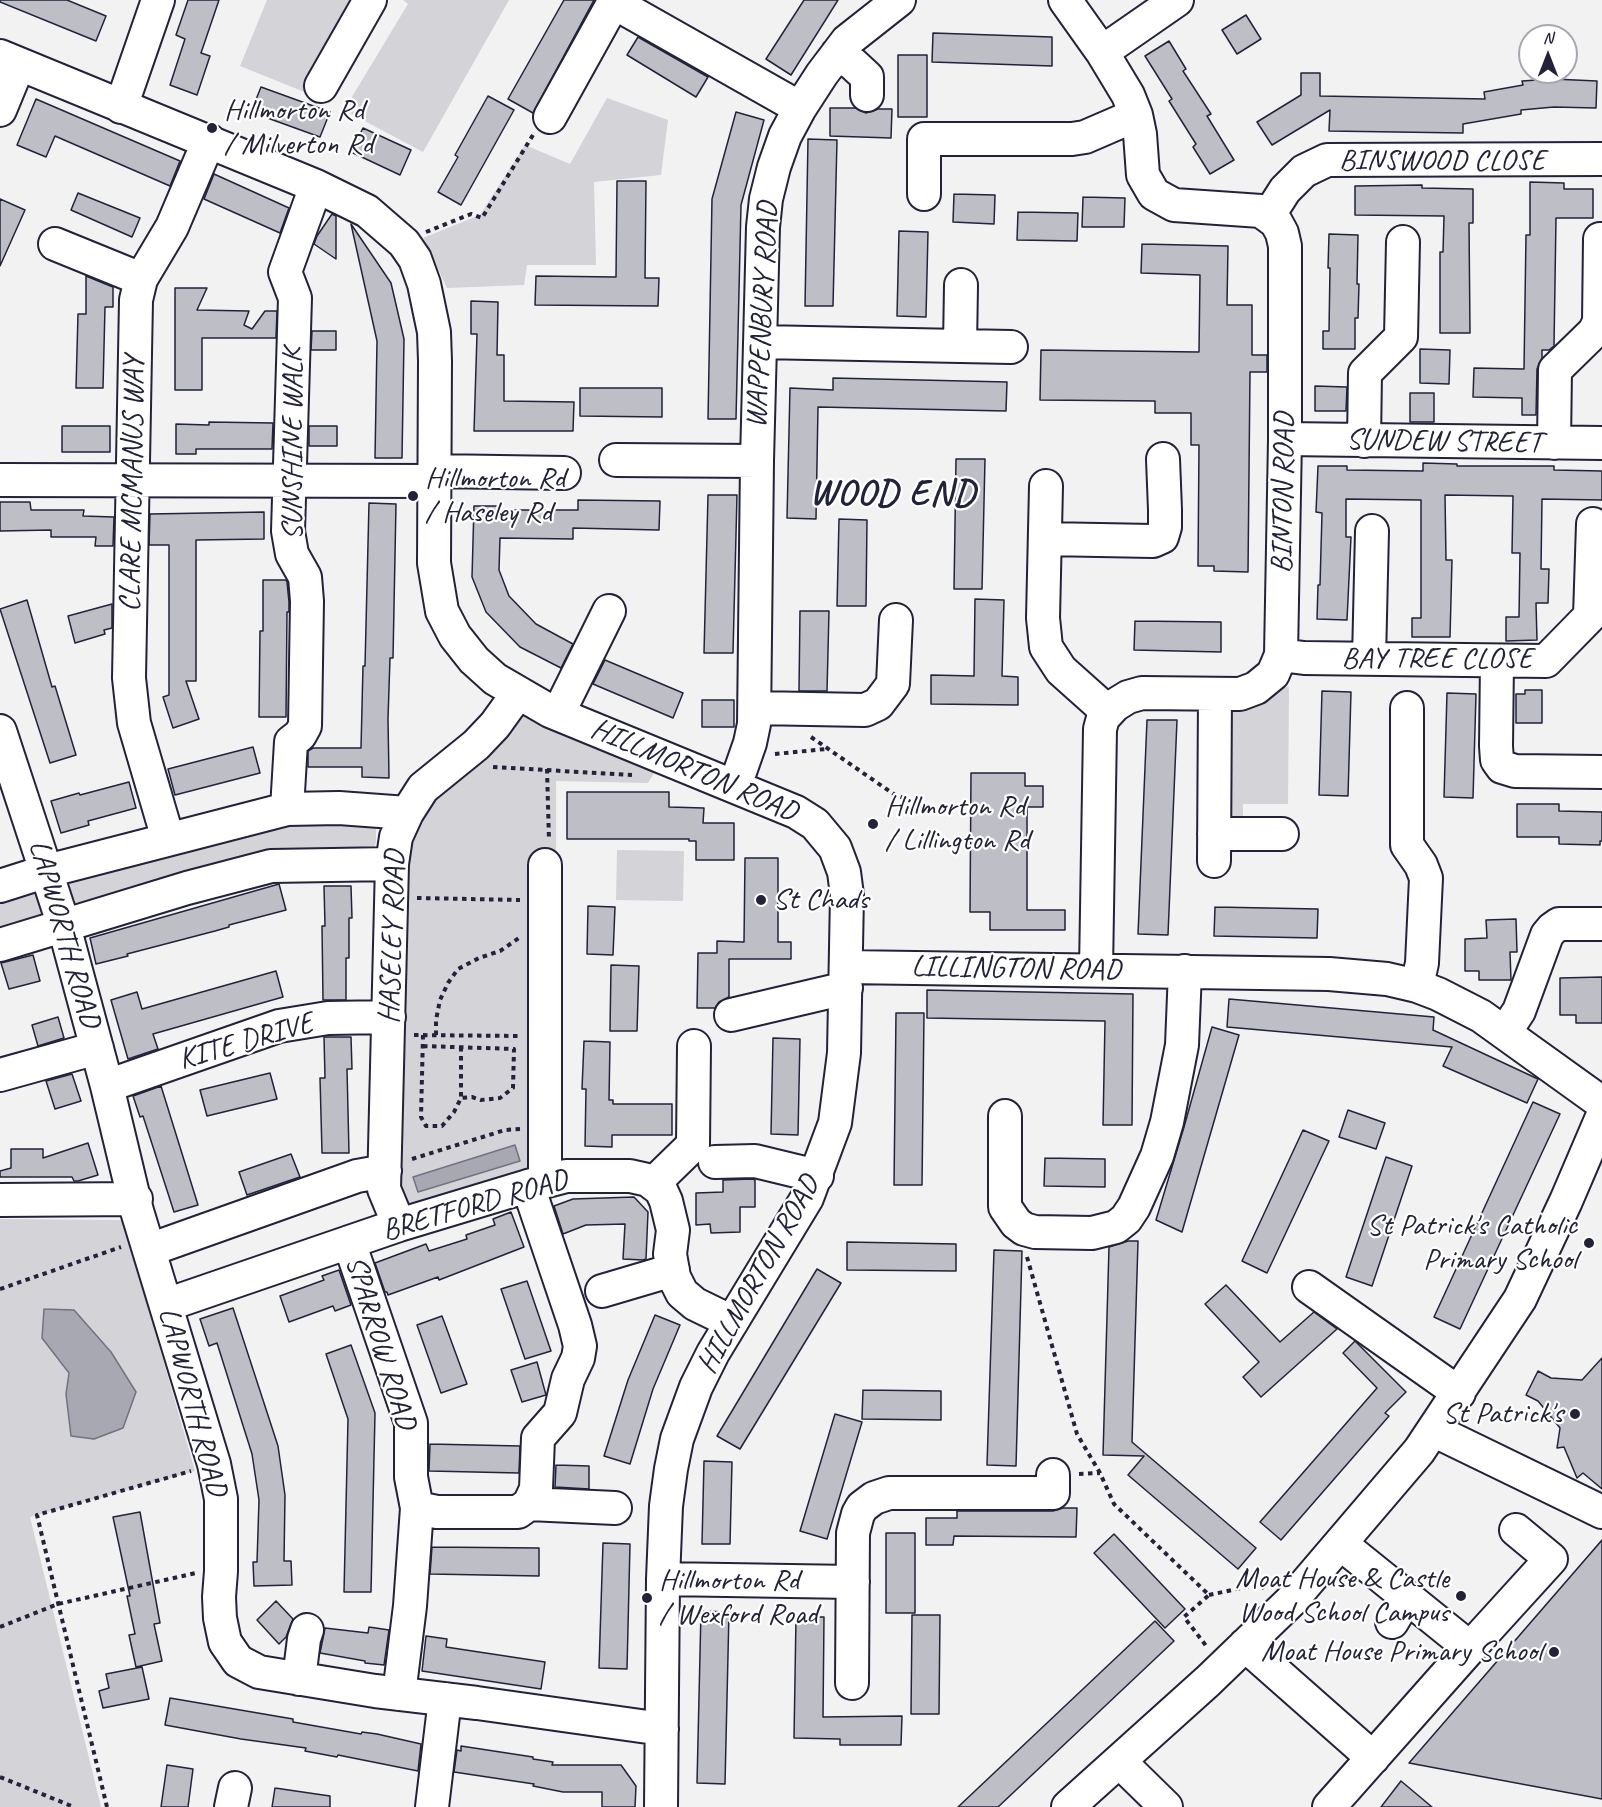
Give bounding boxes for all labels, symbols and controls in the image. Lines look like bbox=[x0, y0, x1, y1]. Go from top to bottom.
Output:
north arrow bbox=[1518, 24, 1578, 84]
text: N bbox=[1543, 28, 1553, 48]
place label: Hillmorton Rd / Milverton Rd bbox=[224, 93, 373, 164]
marker: Hillmorton Rd / Milverton Rd bbox=[205, 121, 219, 135]
street label: BINSWOOD CLOSE bbox=[1339, 143, 1545, 179]
street label: WAPPENBURY ROAD bbox=[739, 201, 787, 429]
street label: SUNSHINE WALK bbox=[275, 348, 311, 540]
street label: CLARE MCMANUS WAY bbox=[113, 356, 153, 612]
street label: BINTON ROAD bbox=[1265, 412, 1303, 574]
street label: SUNDEW STREET bbox=[1346, 422, 1542, 462]
place label: Hillmorton Rd / Haseley Rd bbox=[425, 461, 565, 532]
district label: WOOD END bbox=[810, 473, 976, 517]
marker: Hillmorton Rd / Haseley Rd bbox=[406, 489, 420, 503]
street label: BAY TREE CLOSE bbox=[1342, 641, 1532, 677]
street label: HILLMORTON ROAD bbox=[585, 711, 803, 831]
place label: Hillmorton Rd / Lillington Rd bbox=[885, 789, 1030, 860]
marker: Hillmorton Rd / Lillington Rd bbox=[866, 817, 880, 831]
street label: LAPWORTH ROAD bbox=[20, 836, 108, 1032]
street label: HASELEY ROAD bbox=[372, 850, 414, 1024]
place label: St Chads bbox=[773, 882, 869, 918]
marker: St Chads bbox=[754, 893, 768, 907]
street label: LILLINGTON ROAD bbox=[911, 949, 1121, 989]
street label: KITE DRIVE bbox=[175, 1006, 317, 1078]
street label: BRETFORD ROAD bbox=[378, 1162, 572, 1250]
street label: HILLMORTON ROAD bbox=[690, 1170, 828, 1380]
place label: St Patrick's Catholic Primary School bbox=[1367, 1208, 1577, 1278]
marker: St Patrick's Catholic Primary School bbox=[1582, 1236, 1596, 1250]
street label: SPARROW ROAD bbox=[337, 1252, 423, 1434]
street label: LAPWORTH ROAD bbox=[150, 1304, 234, 1500]
place label: St Patrick's bbox=[1443, 1396, 1563, 1432]
marker: St Patrick's bbox=[1568, 1407, 1582, 1421]
place label: Moat House & Castle Wood School Campus bbox=[1235, 1561, 1449, 1632]
place label: Hillmorton Rd / Wexford Road bbox=[659, 1563, 817, 1634]
marker: Moat House & Castle Wood School Campus bbox=[1454, 1589, 1468, 1603]
marker: Hillmorton Rd / Wexford Road bbox=[640, 1591, 654, 1605]
place label: Moat House Primary School bbox=[1261, 1634, 1542, 1670]
marker: Moat House Primary School bbox=[1547, 1645, 1561, 1659]

